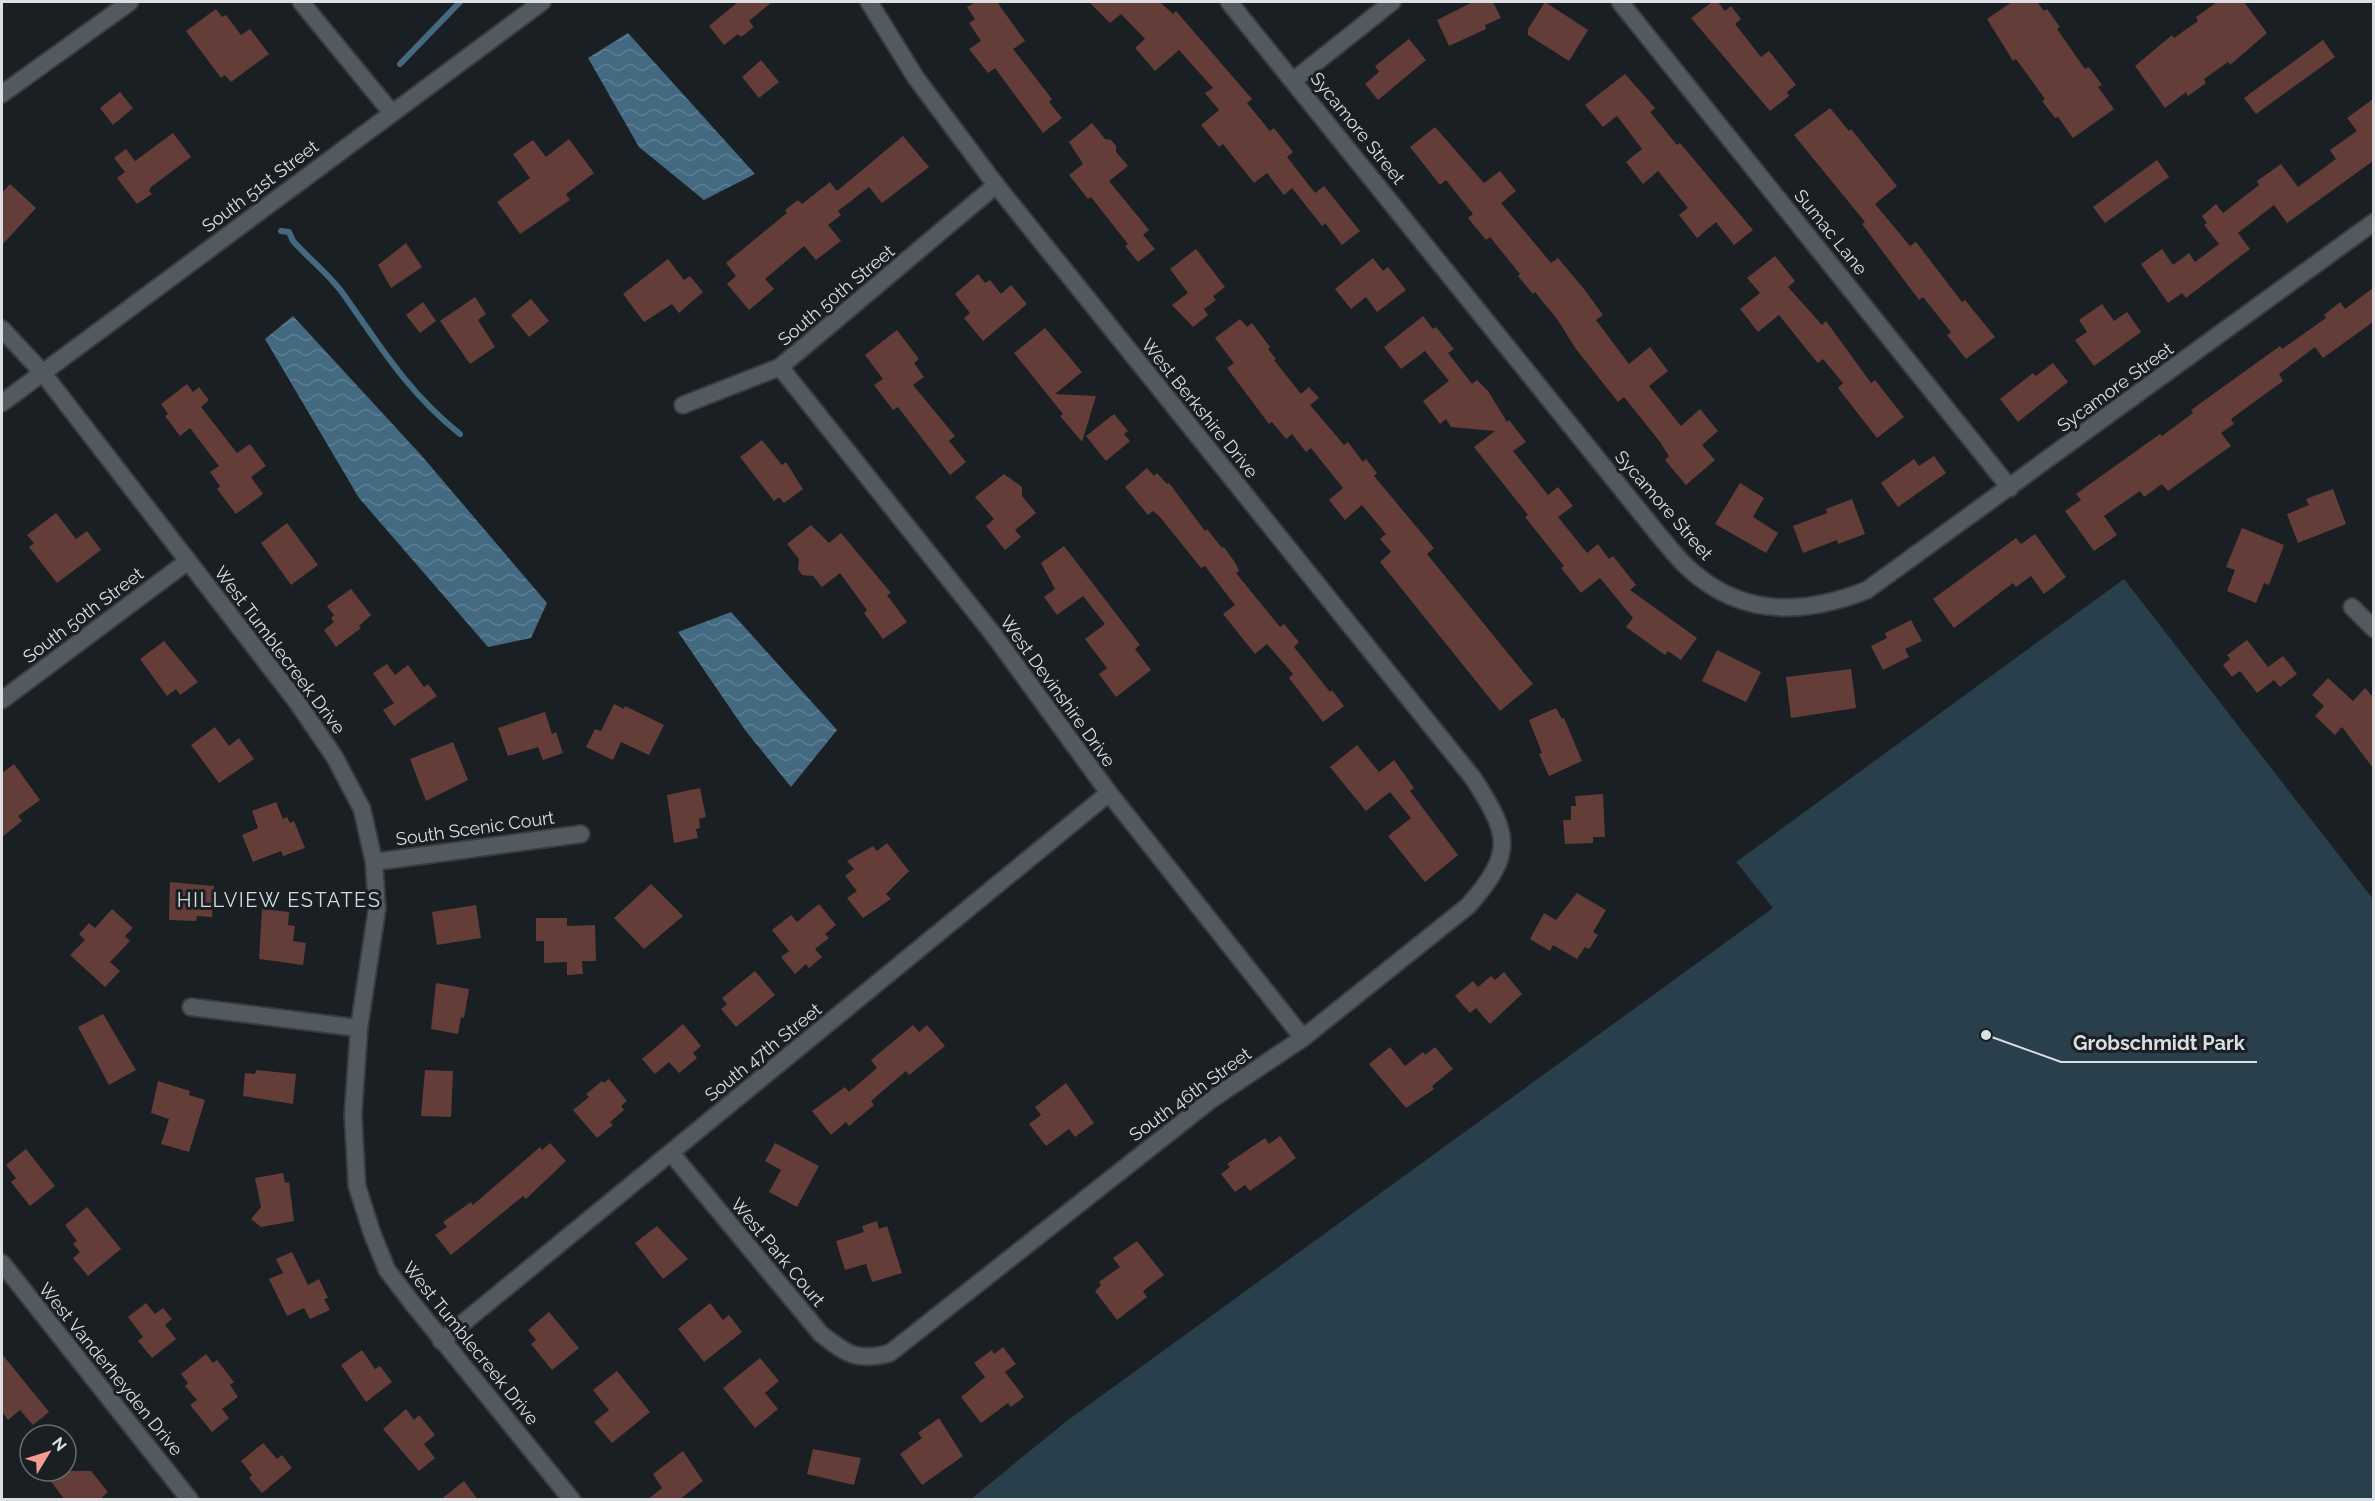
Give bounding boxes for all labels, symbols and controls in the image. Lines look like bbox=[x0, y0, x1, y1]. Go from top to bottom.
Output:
street label: Sycamore Street bbox=[1306, 68, 1410, 188]
street label: South 51st Street bbox=[198, 135, 322, 237]
street label: Sumac Lane bbox=[1790, 185, 1872, 279]
street label: South 50th Street bbox=[774, 240, 898, 350]
street label: West Berkshire Drive bbox=[1137, 334, 1263, 482]
street label: Sycamore Street bbox=[2053, 338, 2177, 436]
street label: Sycamore Street bbox=[1611, 446, 1717, 564]
street label: West Tumblecreek Drive bbox=[210, 562, 350, 738]
street label: South 50th Street bbox=[19, 563, 147, 667]
street label: West Devinshire Drive bbox=[996, 611, 1120, 771]
street label: South Scenic Court bbox=[394, 806, 556, 850]
district label: HILLVIEW ESTATES bbox=[177, 888, 381, 912]
street label: South 47th Street bbox=[701, 999, 825, 1105]
callout: Grobschmidt Park bbox=[2061, 1024, 2257, 1062]
text: Grobschmidt Park bbox=[2073, 1031, 2246, 1055]
street label: South 46th Street bbox=[1125, 1043, 1255, 1145]
street label: West Park Court bbox=[727, 1194, 829, 1310]
street label: West Tumblecreek Drive bbox=[399, 1257, 544, 1429]
street label: West Vanderheyden Drive bbox=[35, 1278, 188, 1460]
north arrow bbox=[18, 1423, 78, 1483]
text: N bbox=[48, 1433, 71, 1455]

